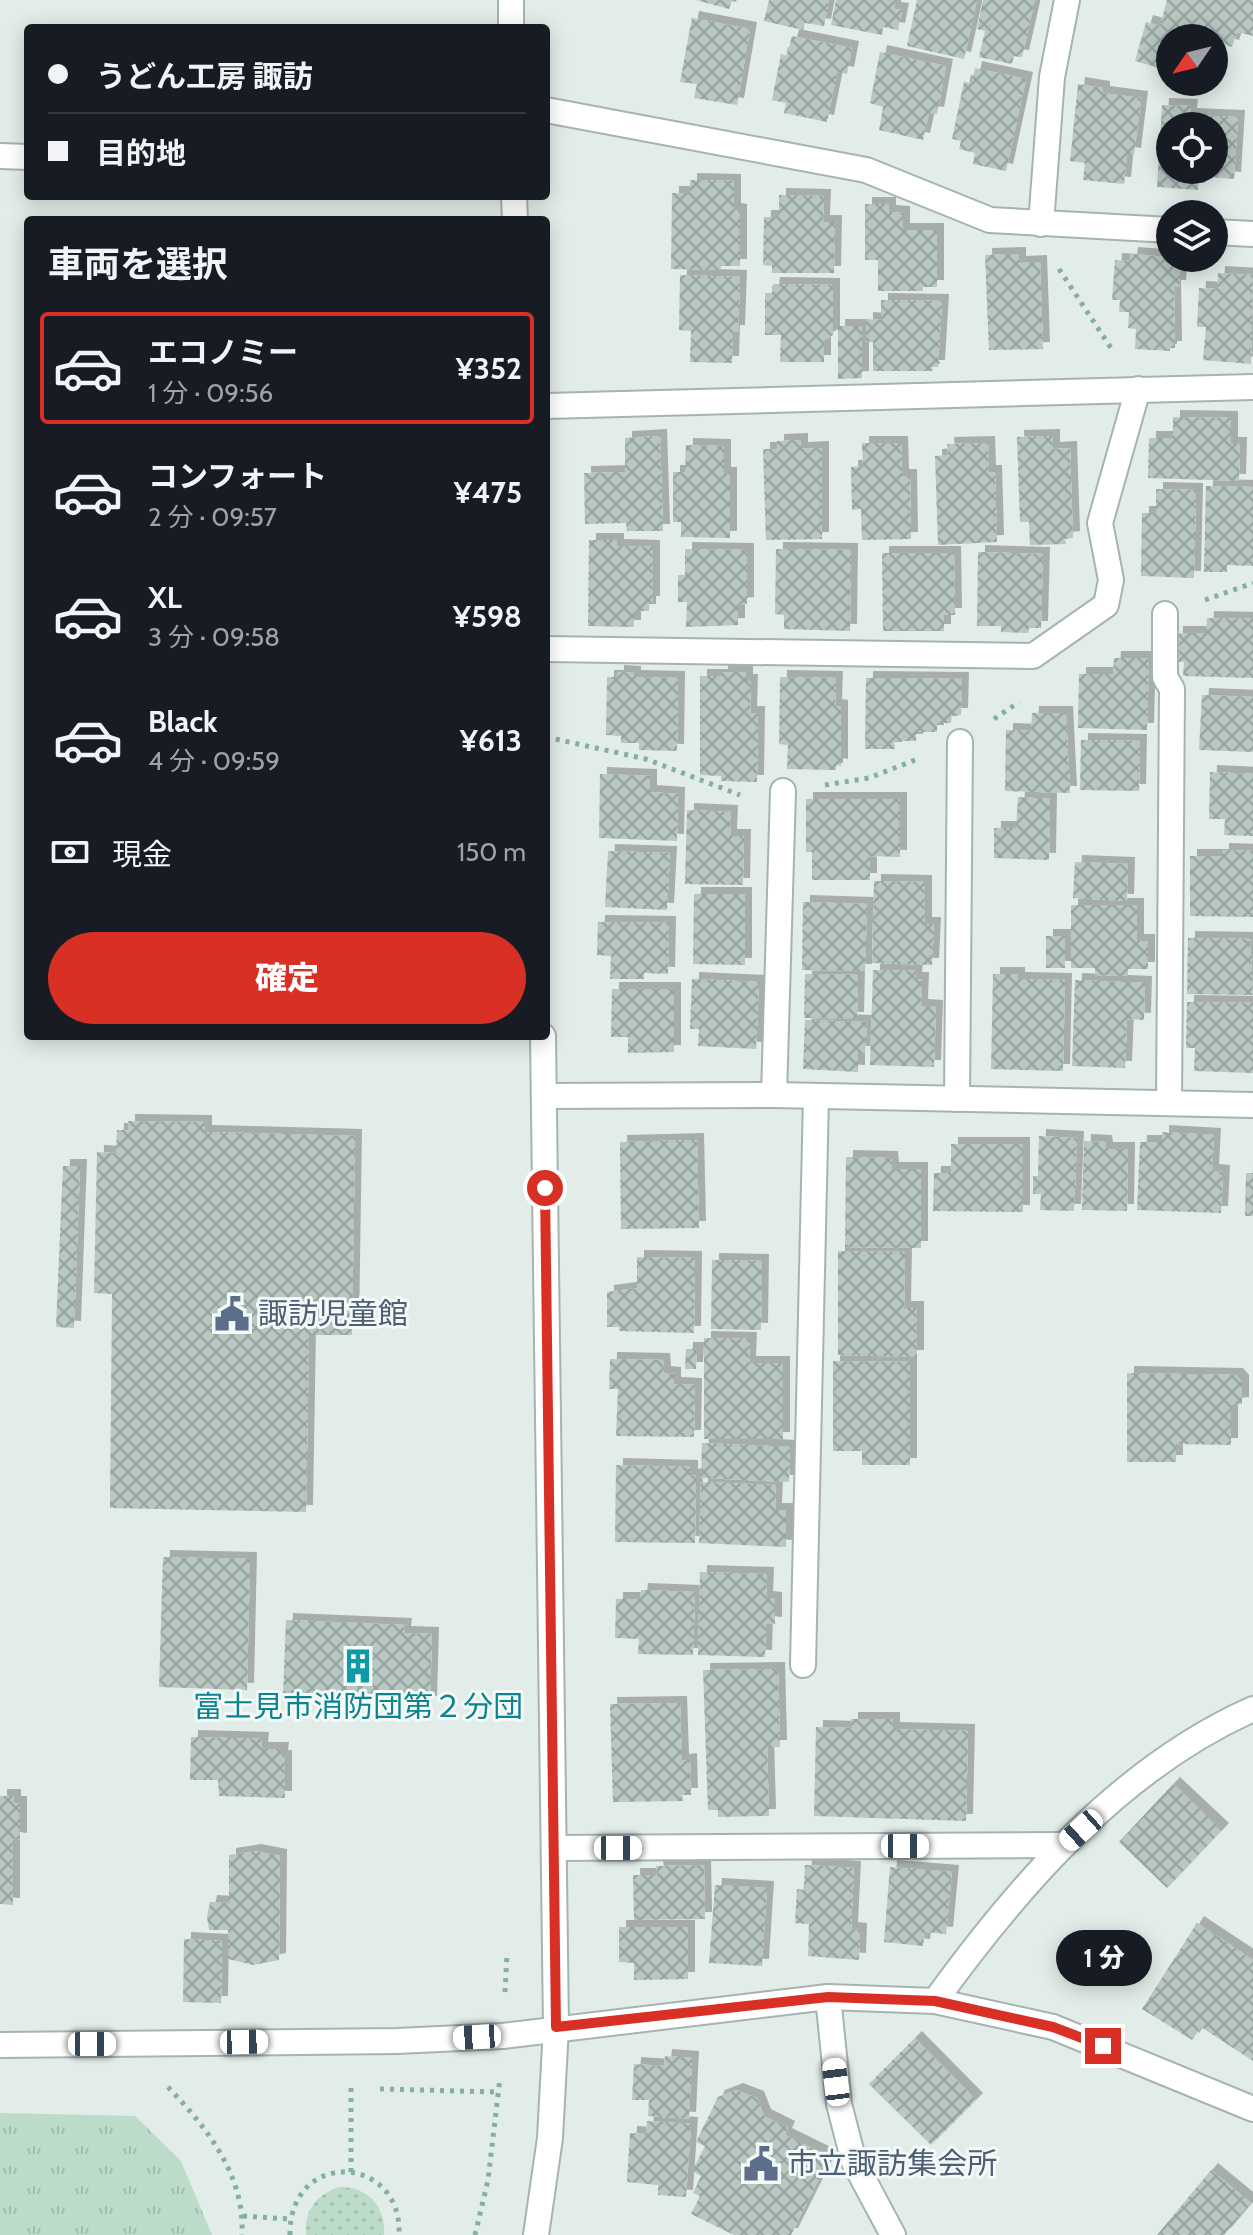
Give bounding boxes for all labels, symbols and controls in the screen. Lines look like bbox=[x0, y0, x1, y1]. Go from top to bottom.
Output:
north arrow bbox=[1156, 24, 1228, 96]
map controls bbox=[1156, 24, 1228, 272]
text: うどん工房 諏訪 bbox=[96, 58, 313, 95]
button: locate bbox=[1156, 112, 1228, 184]
text: 目的地 bbox=[96, 135, 186, 172]
button: layers bbox=[1156, 200, 1228, 272]
text: 車両を選択 bbox=[48, 242, 228, 286]
icon: car bbox=[52, 332, 124, 404]
text: エコノミー bbox=[148, 334, 298, 371]
text: ¥352 bbox=[456, 350, 522, 387]
text: 1 分 · 09:56 bbox=[148, 377, 273, 409]
icon: car bbox=[52, 456, 124, 528]
text: コンフォート bbox=[148, 458, 327, 495]
text: ¥475 bbox=[454, 474, 522, 511]
text: 2 分 · 09:57 bbox=[148, 501, 277, 533]
text: XL bbox=[148, 579, 182, 616]
icon: car bbox=[52, 580, 124, 652]
text: ¥598 bbox=[453, 598, 522, 635]
text: 3 分 · 09:58 bbox=[148, 621, 280, 653]
text: Black bbox=[148, 703, 218, 740]
icon: car bbox=[52, 704, 124, 776]
text: ¥613 bbox=[460, 722, 522, 759]
text: 4 分 · 09:59 bbox=[148, 745, 280, 777]
icon: cash bbox=[48, 830, 92, 874]
text: 現金 bbox=[112, 836, 172, 873]
text: 150 m bbox=[457, 836, 526, 868]
button: 確定 bbox=[48, 932, 526, 1024]
route start bbox=[527, 1170, 563, 1206]
public building icon: 諏訪児童館 bbox=[213, 1295, 251, 1333]
place label: 諏訪児童館 bbox=[258, 1295, 408, 1332]
building icon: 富士見市消防団第２分団 bbox=[339, 1647, 377, 1685]
place label: 富士見市消防団第２分団 bbox=[193, 1688, 523, 1725]
car bbox=[1055, 1805, 1107, 1855]
car bbox=[881, 1834, 929, 1858]
car bbox=[594, 1836, 642, 1860]
callout: 1 分 bbox=[1055, 1930, 1151, 1986]
text: 1 分 bbox=[1083, 1942, 1125, 1974]
car bbox=[452, 2024, 502, 2050]
route end bbox=[1085, 2028, 1121, 2064]
car bbox=[220, 2030, 268, 2054]
car bbox=[68, 2032, 116, 2056]
car bbox=[821, 2057, 851, 2107]
public building icon: 市立諏訪集会所 bbox=[742, 2145, 780, 2183]
place label: 市立諏訪集会所 bbox=[787, 2145, 997, 2182]

